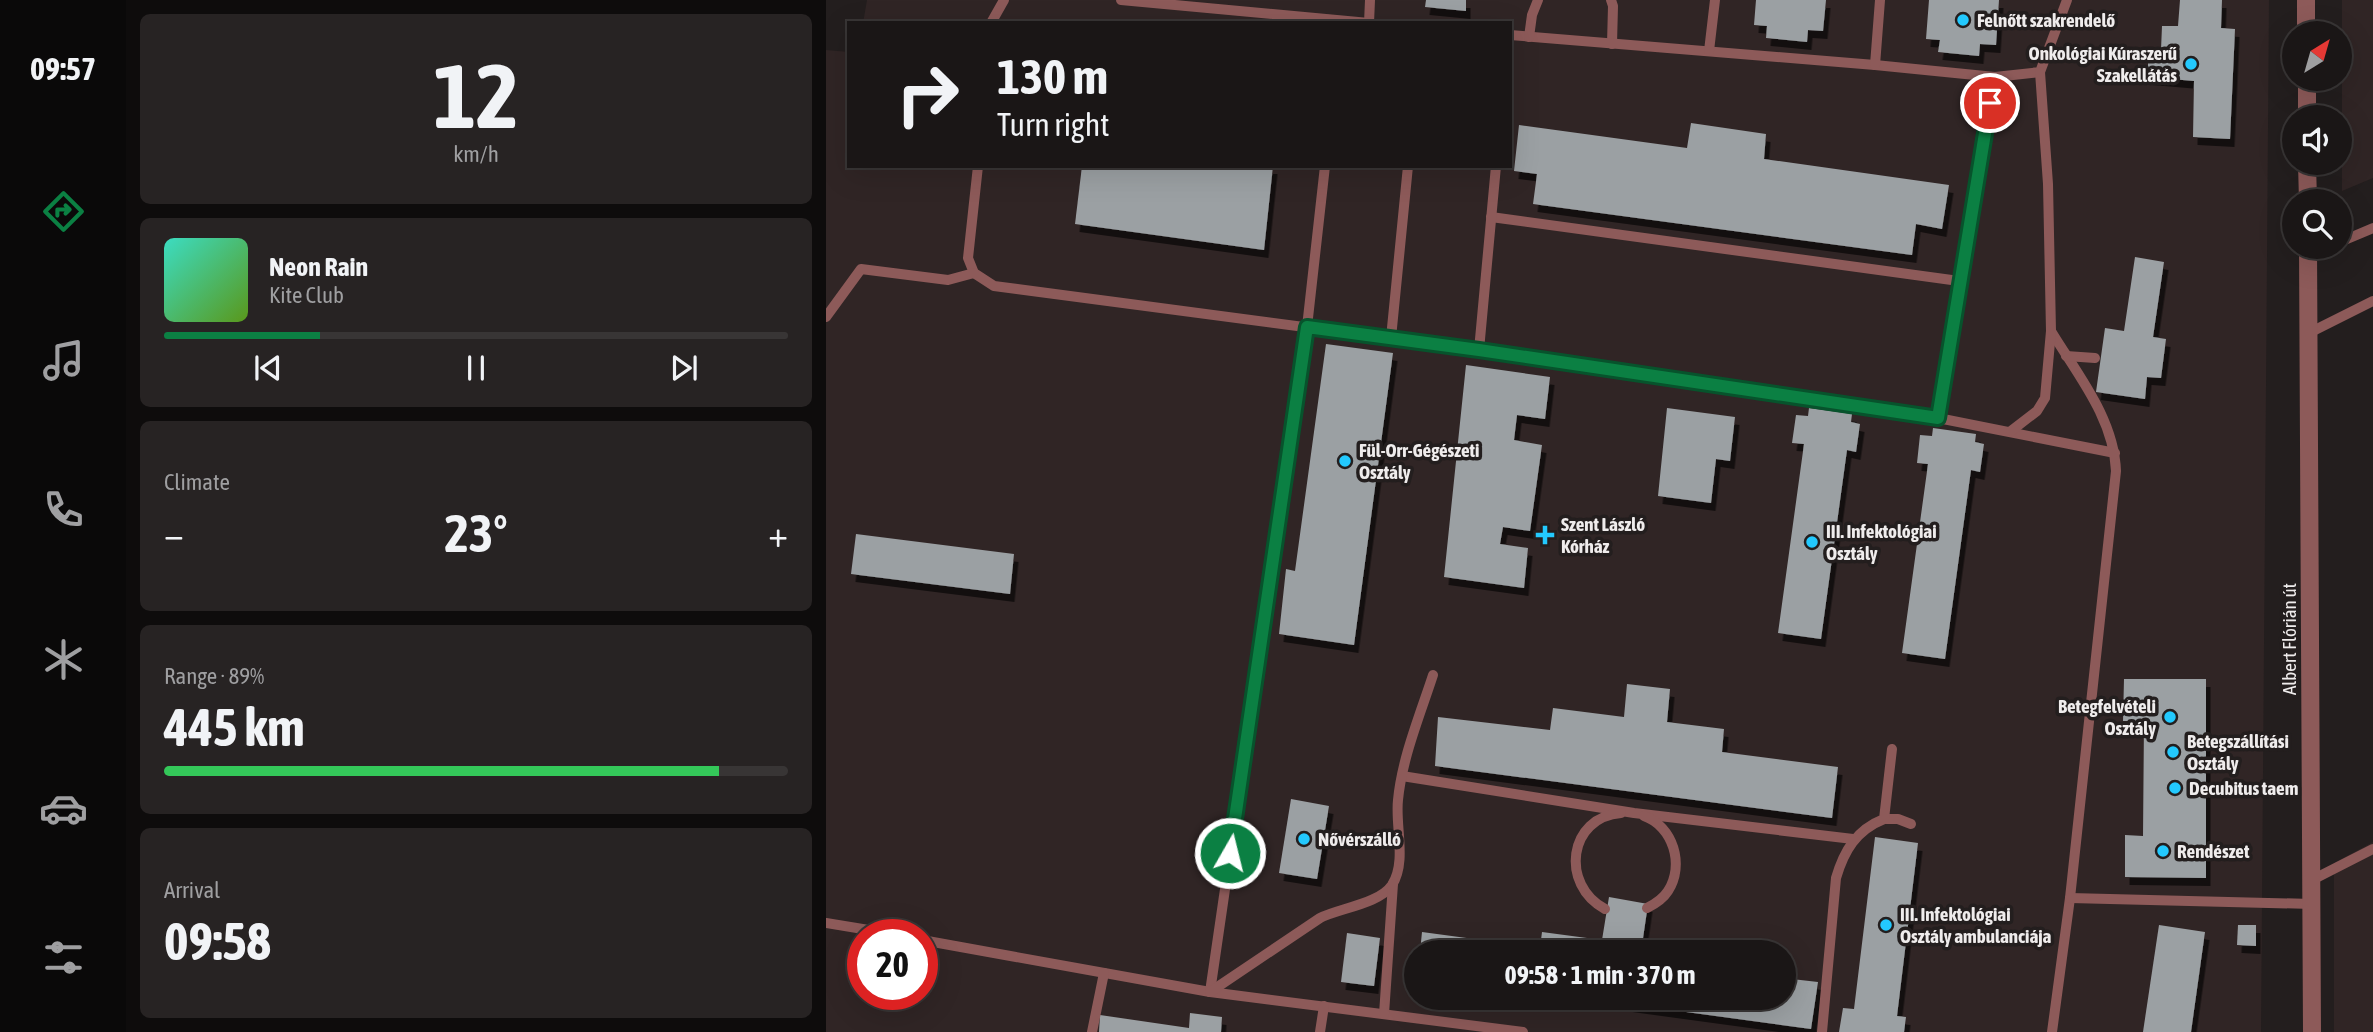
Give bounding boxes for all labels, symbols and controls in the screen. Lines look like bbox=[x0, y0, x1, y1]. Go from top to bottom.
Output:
place label: Felnőtt szakrendelő bbox=[1977, 9, 2115, 31]
marker: Felnőtt szakrendelő bbox=[1955, 12, 1971, 28]
north arrow bbox=[2282, 21, 2352, 91]
map controls bbox=[2282, 21, 2352, 259]
place label: Onkológiai Kúraszerű Szakellátás bbox=[2029, 42, 2177, 86]
text: 12 bbox=[433, 43, 519, 147]
text: 130 m bbox=[997, 48, 1108, 104]
icon: right bbox=[882, 49, 973, 140]
text: 09:57 bbox=[30, 50, 96, 87]
marker: Onkológiai Kúraszerű Szakellátás bbox=[2183, 56, 2199, 72]
pin bbox=[1960, 73, 2020, 133]
icon: arrive bbox=[1971, 84, 2009, 122]
button: sound bbox=[2282, 105, 2352, 175]
text: Turn right bbox=[997, 106, 1110, 143]
text: km/h bbox=[453, 141, 499, 167]
icon: directions bbox=[39, 187, 88, 236]
button: search bbox=[2282, 189, 2352, 259]
text: Neon Rain bbox=[269, 252, 368, 282]
text: Kite Club bbox=[269, 282, 344, 308]
icon: music bbox=[39, 336, 88, 385]
icon: previous bbox=[249, 349, 287, 387]
icon: pause bbox=[457, 349, 495, 387]
icon: next bbox=[665, 349, 703, 387]
place label: Fül-Orr-Gégészeti Osztály bbox=[1359, 439, 1479, 483]
marker: Fül-Orr-Gégészeti Osztály bbox=[1337, 453, 1353, 469]
text: Climate bbox=[164, 469, 230, 495]
icon: phone bbox=[39, 485, 88, 534]
text: 23° bbox=[444, 503, 508, 563]
text: − bbox=[164, 512, 184, 555]
text: + bbox=[768, 512, 788, 555]
place label: Szent László Kórház bbox=[1561, 513, 1645, 557]
place label: III. Infektológiai Osztály bbox=[1826, 520, 1937, 564]
marker: Szent László Kórház bbox=[1535, 525, 1555, 545]
marker: III. Infektológiai Osztály bbox=[1804, 534, 1820, 550]
street label: Albert Flórián út bbox=[2278, 583, 2300, 695]
icon: climate bbox=[39, 635, 88, 684]
text: Range · 89% bbox=[164, 663, 264, 689]
place label: Betegfelvételi Osztály bbox=[2058, 695, 2156, 739]
text: 445 km bbox=[164, 697, 305, 757]
marker: Betegfelvételi Osztály bbox=[2162, 709, 2178, 725]
place label: Betegszállítási Osztály bbox=[2187, 730, 2289, 774]
marker: Betegszállítási Osztály bbox=[2165, 744, 2181, 760]
place label: Decubitus taem bbox=[2189, 777, 2298, 799]
marker: Decubitus taem bbox=[2167, 780, 2183, 796]
icon: car bbox=[39, 784, 88, 833]
position arrow bbox=[1193, 816, 1267, 890]
place label: Nővérszálló bbox=[1318, 828, 1401, 850]
marker: Nővérszálló bbox=[1296, 831, 1312, 847]
place label: Rendészet bbox=[2177, 840, 2250, 862]
marker: Rendészet bbox=[2155, 843, 2171, 859]
text: Arrival bbox=[164, 877, 220, 903]
place label: III. Infektológiai Osztály ambulanciája bbox=[1900, 903, 2052, 947]
text: 09:58 bbox=[164, 911, 271, 971]
marker: III. Infektológiai Osztály ambulanciája bbox=[1878, 917, 1894, 933]
speed limit sign: 20 bbox=[847, 919, 938, 1010]
icon: filters bbox=[39, 933, 88, 982]
text: 09:58 · 1 min · 370 m bbox=[1505, 960, 1695, 990]

